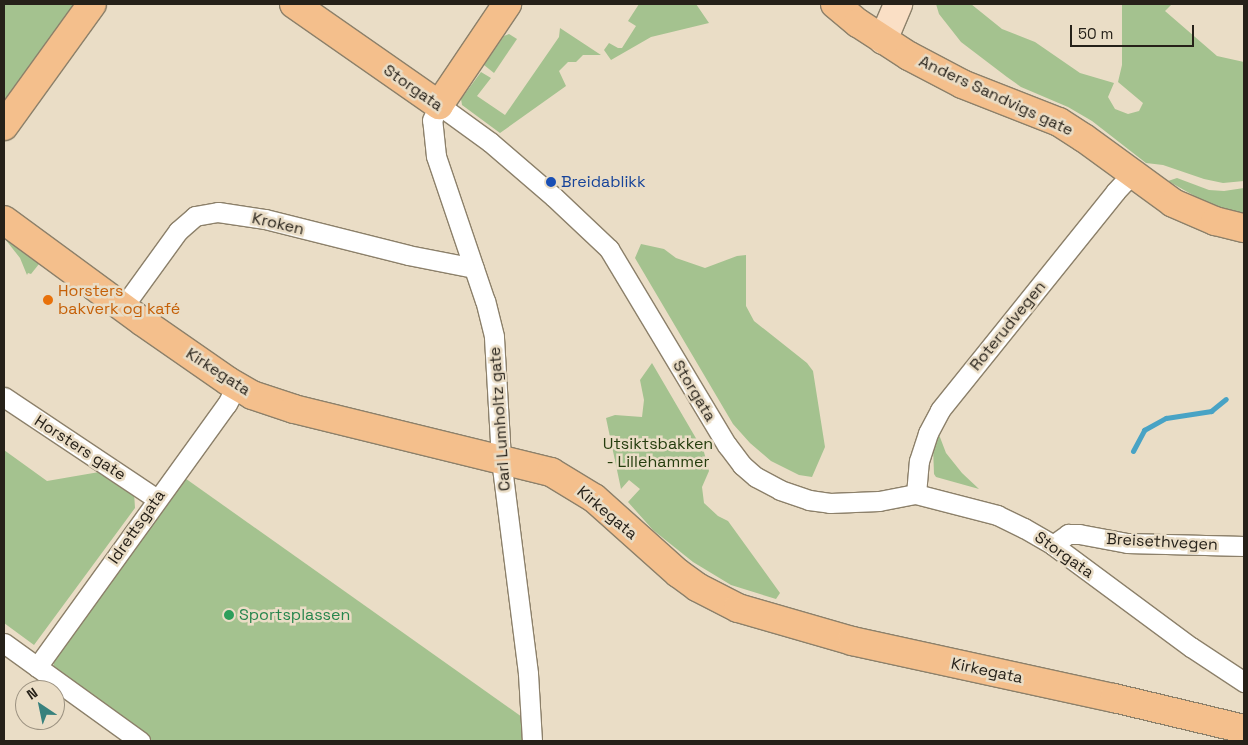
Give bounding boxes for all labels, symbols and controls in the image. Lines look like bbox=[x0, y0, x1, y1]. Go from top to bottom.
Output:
scale bar bbox=[1073, 15, 1197, 47]
text: 50 m bbox=[1078, 24, 1113, 43]
street label: Anders Sandvigs gate bbox=[916, 52, 1076, 140]
street label: Storgata bbox=[380, 61, 446, 115]
place label: Breidablikk bbox=[561, 172, 646, 192]
marker: Breidablikk bbox=[545, 176, 557, 188]
street label: Kroken bbox=[250, 209, 306, 239]
street label: Roterudvegen bbox=[966, 277, 1050, 375]
place label: Horsters bakverk og kafé bbox=[58, 281, 180, 319]
marker: Horsters bakverk og kafé bbox=[42, 294, 54, 306]
street label: Kirkegata bbox=[182, 344, 254, 400]
street label: Carl Lumholtz gate bbox=[485, 346, 515, 492]
street label: Storgata bbox=[668, 357, 720, 425]
street label: Horsters gate bbox=[31, 411, 129, 485]
park label: Utsiktsbakken - Lillehammer bbox=[603, 434, 713, 472]
street label: Kirkegata bbox=[573, 482, 641, 544]
street label: Idrettsgata bbox=[105, 486, 169, 568]
street label: Storgata bbox=[1031, 528, 1097, 582]
street label: Breisethvegen bbox=[1106, 529, 1218, 555]
place label: Sportsplassen bbox=[239, 605, 350, 625]
marker: Sportsplassen bbox=[223, 609, 235, 621]
street label: Kirkegata bbox=[949, 654, 1025, 688]
north arrow bbox=[15, 680, 65, 730]
text: N bbox=[23, 683, 41, 703]

